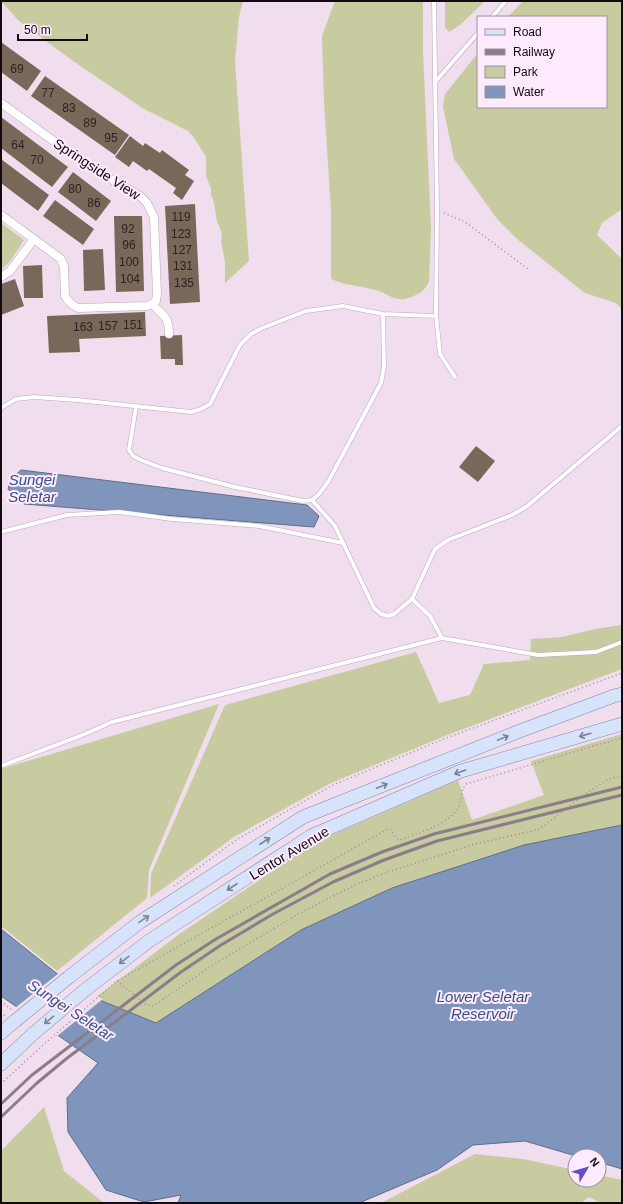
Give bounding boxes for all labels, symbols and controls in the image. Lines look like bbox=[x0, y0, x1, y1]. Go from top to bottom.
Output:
scale bar bbox=[18, 16, 87, 42]
legend bbox=[477, 16, 607, 108]
text: 50 m bbox=[24, 23, 51, 37]
text: Road bbox=[513, 25, 542, 39]
text: Railway bbox=[513, 45, 555, 59]
house number: 69 bbox=[10, 62, 24, 76]
text: Park bbox=[513, 65, 539, 79]
text: Water bbox=[513, 85, 545, 99]
house number: 77 bbox=[41, 86, 55, 100]
house number: 83 bbox=[62, 101, 76, 115]
house number: 89 bbox=[83, 116, 97, 130]
house number: 95 bbox=[104, 131, 118, 145]
street label: Springside View bbox=[51, 135, 144, 203]
house number: 64 bbox=[11, 138, 25, 152]
house number: 70 bbox=[30, 153, 44, 167]
house number: 80 bbox=[68, 182, 82, 196]
house number: 86 bbox=[87, 196, 101, 210]
house number: 119 bbox=[171, 210, 191, 224]
house number: 92 bbox=[121, 222, 135, 236]
house number: 123 bbox=[171, 227, 191, 241]
house number: 96 bbox=[122, 238, 136, 252]
house number: 127 bbox=[172, 243, 192, 257]
house number: 100 bbox=[119, 255, 139, 269]
house number: 131 bbox=[173, 259, 193, 273]
house number: 104 bbox=[120, 272, 140, 286]
house number: 135 bbox=[174, 276, 194, 290]
house number: 151 bbox=[123, 318, 143, 332]
house number: 157 bbox=[98, 319, 118, 333]
house number: 163 bbox=[73, 320, 93, 334]
water label: Sungei Seletar bbox=[8, 471, 57, 505]
one-way arrow bbox=[578, 732, 591, 739]
one-way arrow bbox=[496, 733, 508, 741]
one-way arrow bbox=[454, 769, 466, 777]
one-way arrow bbox=[375, 781, 387, 789]
street label: Lentor Avenue bbox=[246, 823, 332, 883]
one-way arrow bbox=[259, 837, 271, 845]
one-way arrow bbox=[227, 883, 238, 891]
one-way arrow bbox=[138, 915, 149, 923]
one-way arrow bbox=[119, 955, 130, 964]
water label: Sungei Seletar bbox=[25, 976, 118, 1044]
water label: Lower Seletar Reservoir bbox=[437, 988, 530, 1022]
one-way arrow bbox=[43, 1016, 54, 1025]
north arrow bbox=[567, 1148, 607, 1188]
text: N bbox=[588, 1155, 602, 1169]

